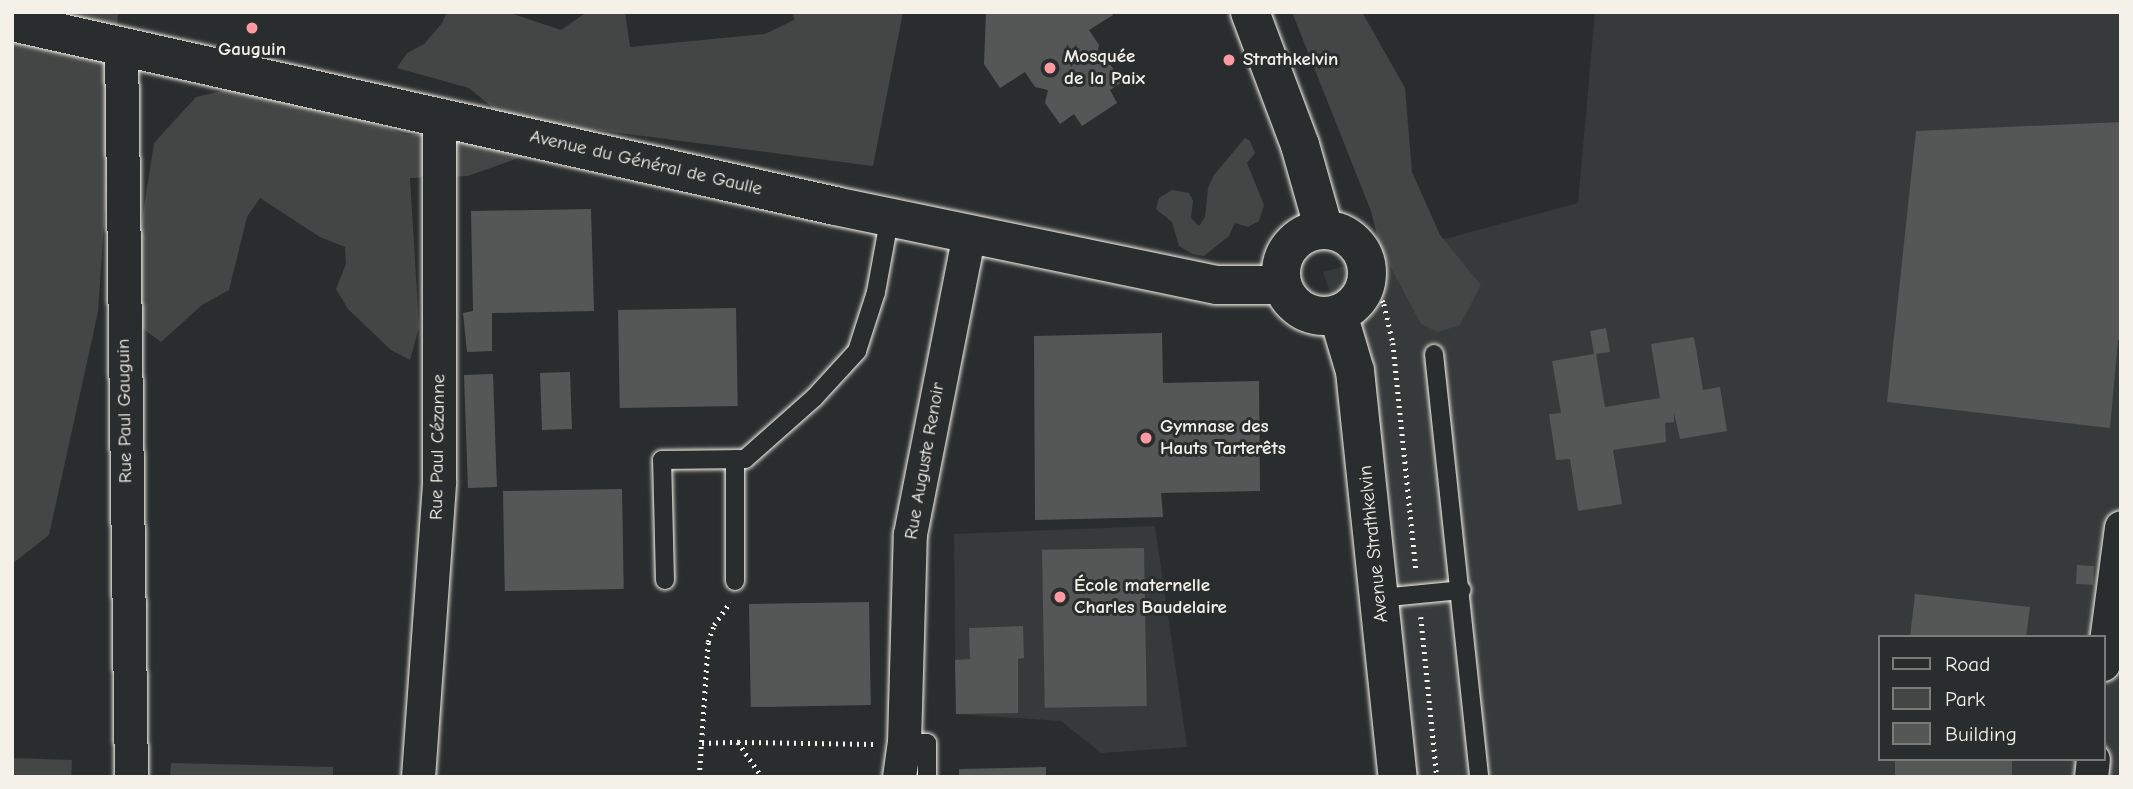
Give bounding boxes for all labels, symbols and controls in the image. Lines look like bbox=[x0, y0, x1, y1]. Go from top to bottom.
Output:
marker: Gauguin bbox=[244, 20, 260, 36]
place label: Gauguin bbox=[218, 39, 286, 61]
place label: Mosquée de la Paix bbox=[1064, 46, 1145, 90]
place label: Strathkelvin bbox=[1243, 49, 1338, 71]
marker: Strathkelvin bbox=[1221, 52, 1237, 68]
marker: Mosquée de la Paix bbox=[1042, 60, 1058, 76]
street label: Avenue du Général de Gaulle bbox=[528, 125, 764, 201]
street label: Rue Paul Gauguin bbox=[112, 339, 138, 483]
street label: Rue Paul Cézanne bbox=[425, 374, 451, 520]
street label: Rue Auguste Renoir bbox=[900, 381, 950, 541]
place label: Gymnase des Hauts Tarterêts bbox=[1160, 416, 1286, 460]
marker: Gymnase des Hauts Tarterêts bbox=[1138, 430, 1154, 446]
street label: Avenue Strathkelvin bbox=[1354, 464, 1394, 624]
place label: École maternelle Charles Baudelaire bbox=[1074, 575, 1227, 619]
marker: École maternelle Charles Baudelaire bbox=[1052, 589, 1068, 605]
legend bbox=[1878, 635, 2105, 761]
text: Road bbox=[1945, 652, 1990, 676]
text: Park bbox=[1945, 687, 1985, 711]
text: Building bbox=[1945, 722, 2017, 746]

